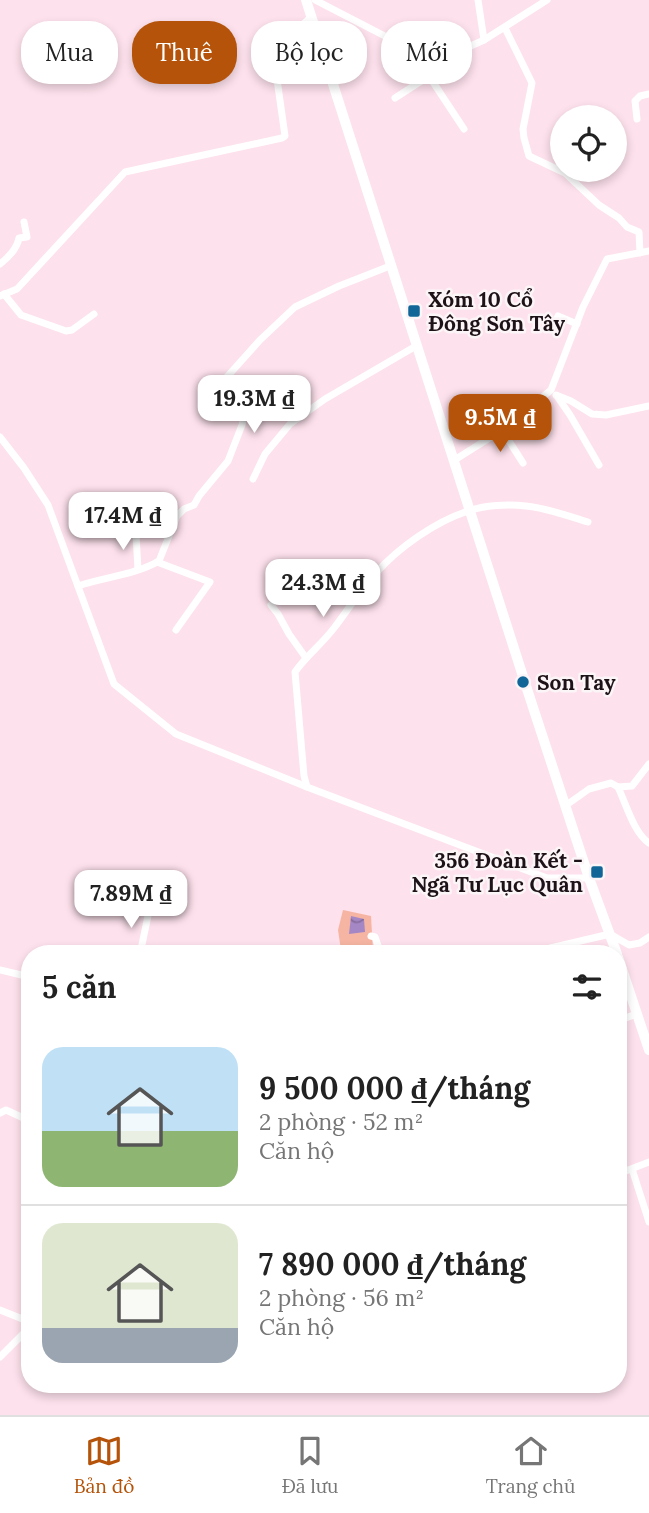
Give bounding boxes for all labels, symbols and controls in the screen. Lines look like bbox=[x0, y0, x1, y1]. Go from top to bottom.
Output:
chip: Mua bbox=[21, 21, 118, 84]
chip: Thuê bbox=[132, 21, 237, 84]
chip: Bộ lọc bbox=[251, 21, 367, 84]
chip: Mới bbox=[381, 21, 472, 84]
map controls bbox=[550, 105, 627, 182]
button: locate bbox=[550, 105, 627, 182]
place label: Xóm 10 Cổ Đông Sơn Tây bbox=[428, 286, 565, 337]
marker: Xóm 10 Cổ Đông Sơn Tây bbox=[406, 303, 422, 319]
pin: 19.3M ₫ bbox=[189, 376, 319, 435]
text: 19.3M ₫ bbox=[214, 383, 294, 412]
pin: 9.5M ₫ bbox=[443, 394, 557, 454]
text: 9.5M ₫ bbox=[465, 402, 535, 431]
pin: 17.4M ₫ bbox=[58, 492, 188, 552]
text: 17.4M ₫ bbox=[85, 500, 161, 529]
pin: 24.3M ₫ bbox=[258, 560, 388, 619]
text: 24.3M ₫ bbox=[281, 567, 365, 596]
place label: Son Tay bbox=[537, 669, 616, 696]
marker: Son Tay bbox=[515, 674, 531, 690]
place label: 356 Đoàn Kết - Ngã Tư Lục Quân bbox=[411, 847, 583, 898]
marker: 356 Đoàn Kết - Ngã Tư Lục Quân bbox=[589, 864, 605, 880]
pin: 7.89M ₫ bbox=[66, 870, 196, 930]
text: 7.89M ₫ bbox=[90, 878, 172, 907]
text: 5 căn bbox=[42, 968, 117, 1006]
icon: filters bbox=[568, 968, 606, 1006]
text: 9 500 000 ₫/tháng bbox=[259, 1069, 530, 1107]
icon: home bbox=[98, 1075, 182, 1159]
text: 2 phòng · 52 m² bbox=[259, 1107, 423, 1136]
text: Căn hộ bbox=[259, 1136, 334, 1165]
text: 7 890 000 ₫/tháng bbox=[259, 1245, 526, 1283]
icon: home bbox=[98, 1251, 182, 1335]
text: 2 phòng · 56 m² bbox=[259, 1283, 424, 1312]
text: Căn hộ bbox=[259, 1312, 334, 1341]
tab: Bản đồ bbox=[74, 1432, 134, 1498]
tab: Đã lưu bbox=[282, 1432, 338, 1498]
tab: Trang chủ bbox=[486, 1432, 575, 1498]

